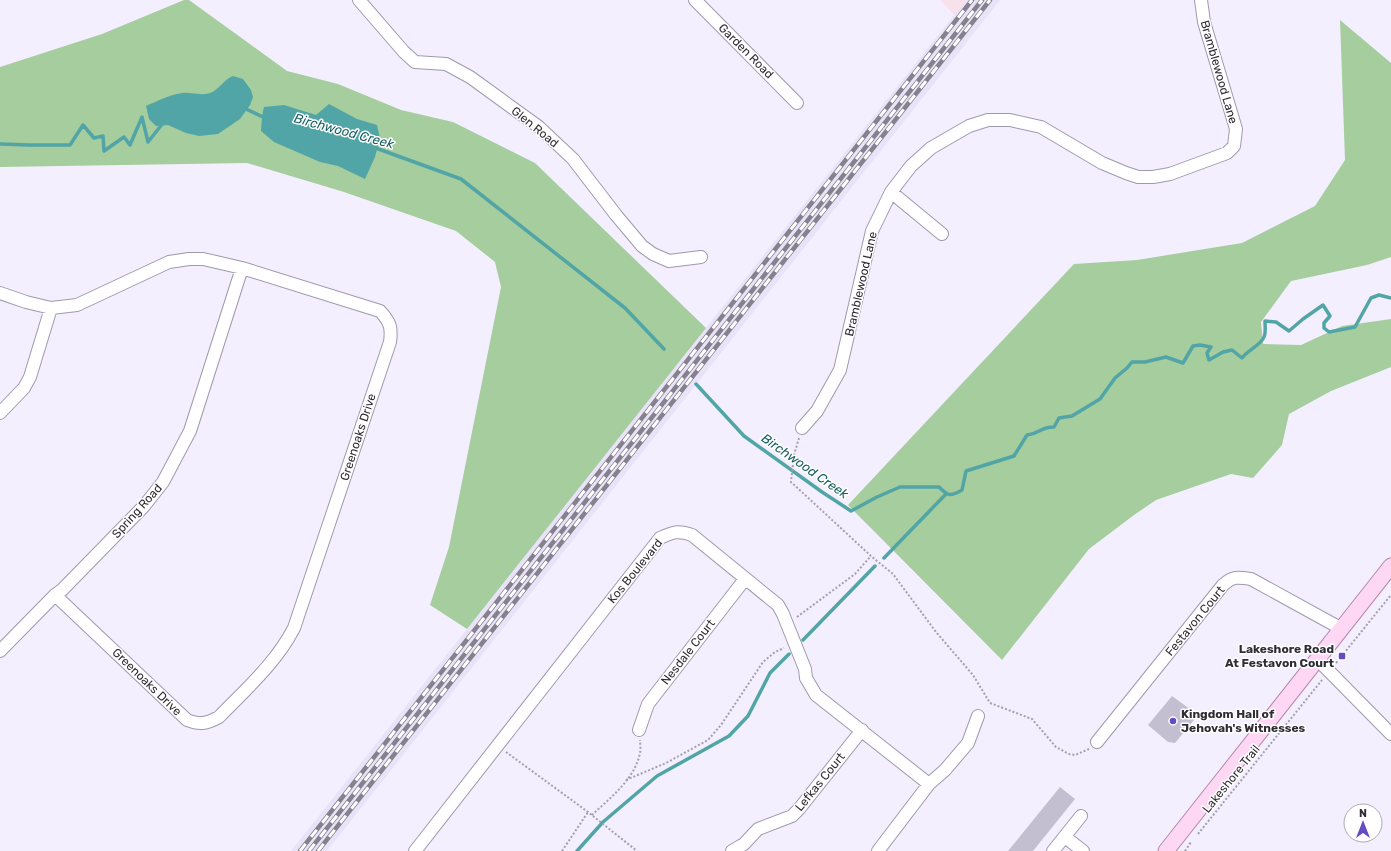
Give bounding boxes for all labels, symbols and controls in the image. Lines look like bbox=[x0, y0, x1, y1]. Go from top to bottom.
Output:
street label: Bramblewood Lane bbox=[1198, 19, 1241, 126]
street label: Garden Road bbox=[716, 21, 776, 81]
street label: Glen Road bbox=[509, 104, 561, 150]
water label: Birchwood Creek bbox=[293, 110, 396, 152]
street label: Bramblewood Lane bbox=[842, 230, 880, 338]
street label: Greenoaks Drive bbox=[337, 391, 379, 482]
water label: Birchwood Creek bbox=[759, 430, 852, 502]
street label: Spring Road bbox=[109, 481, 165, 541]
street label: Kos Boulevard bbox=[605, 536, 665, 606]
street label: Festavon Court bbox=[1163, 583, 1228, 659]
street label: Nesdale Court bbox=[658, 616, 718, 687]
place label: Lakeshore Road At Festavon Court bbox=[1225, 642, 1334, 670]
street label: Greenoaks Drive bbox=[109, 645, 185, 719]
marker: Lakeshore Road At Festavon Court bbox=[1337, 651, 1347, 661]
place label: Kingdom Hall of Jehovah's Witnesses bbox=[1181, 707, 1306, 735]
marker: Kingdom Hall of Jehovah's Witnesses bbox=[1168, 716, 1178, 726]
street label: Lakeshore Trail bbox=[1199, 742, 1263, 816]
street label: Lefkas Court bbox=[792, 750, 848, 814]
north arrow bbox=[1343, 803, 1383, 843]
text: N bbox=[1359, 807, 1367, 820]

